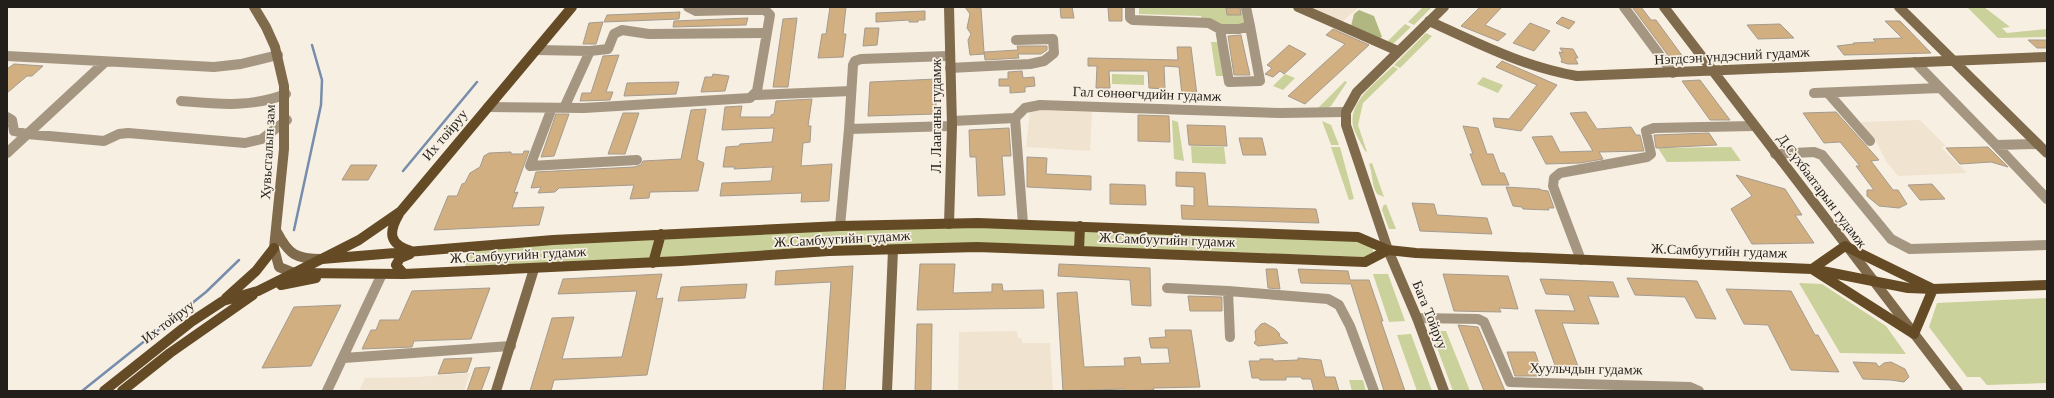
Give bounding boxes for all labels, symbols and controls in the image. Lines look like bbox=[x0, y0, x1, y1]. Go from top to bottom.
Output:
street label: Нэгдсэн үндэсний гудамж bbox=[1654, 44, 1810, 68]
street label: Л. Лааганы гудамж bbox=[929, 58, 944, 173]
street label: Гал сөнөөгчдийн гудамж bbox=[1072, 84, 1222, 104]
street label: Хувьсгалын зам bbox=[258, 104, 278, 200]
street label: Их тойруу bbox=[419, 106, 471, 164]
street label: Д.Сүхбаатарын гудамж bbox=[1774, 131, 1870, 251]
street label: Ж.Самбуугийн гудамж bbox=[773, 228, 911, 250]
street label: Ж.Самбуугийн гудамж bbox=[1099, 230, 1236, 250]
street label: Ж.Самбуугийн гудамж bbox=[1651, 241, 1788, 261]
street label: Ж.Самбуугийн гудамж bbox=[449, 244, 587, 266]
street label: Бага Тойруу bbox=[1409, 279, 1451, 351]
street label: Их тойруу bbox=[139, 297, 197, 347]
street label: Хуульчдын гудамж bbox=[1529, 361, 1643, 377]

